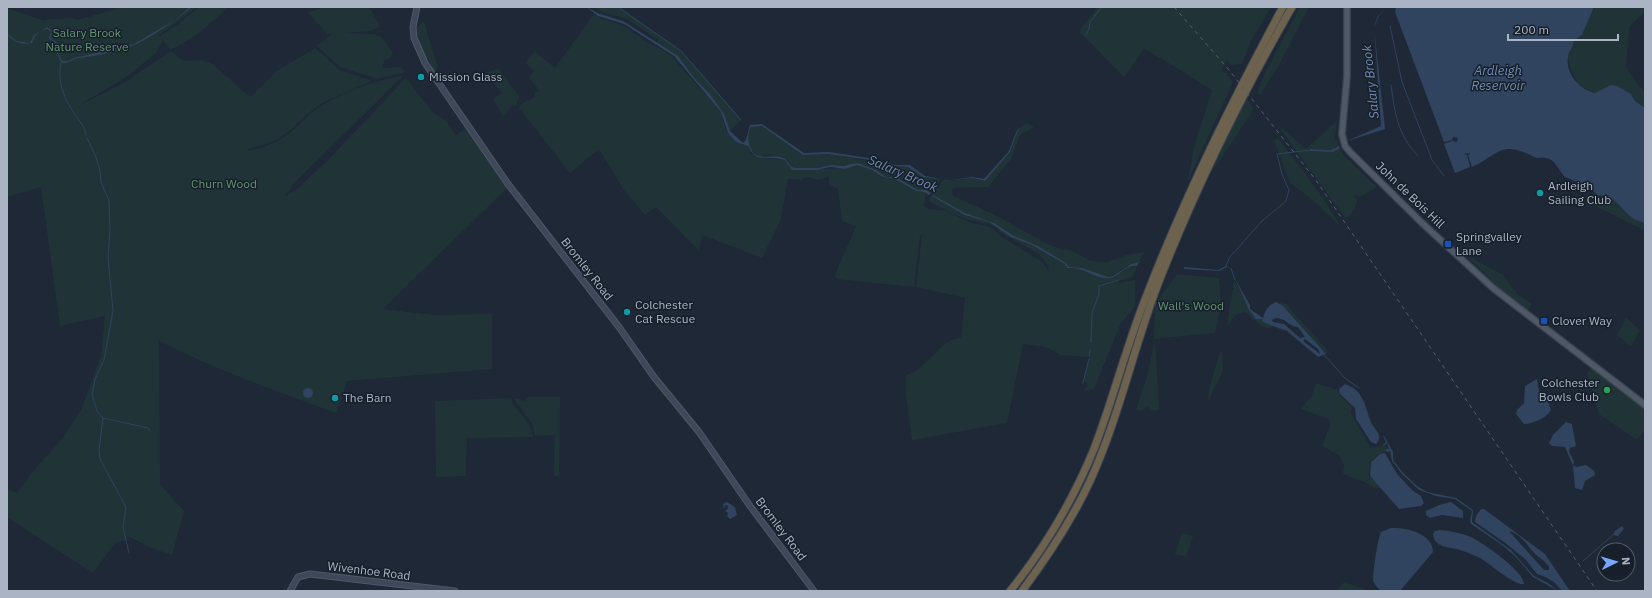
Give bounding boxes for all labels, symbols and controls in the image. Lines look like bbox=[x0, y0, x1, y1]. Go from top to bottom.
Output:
scale bar bbox=[1508, 16, 1618, 42]
text: 200 m bbox=[1514, 22, 1549, 37]
park label: Salary Brook Nature Reserve bbox=[45, 25, 129, 54]
water label: Salary Brook bbox=[1358, 44, 1383, 120]
water label: Ardleigh Reservoir bbox=[1471, 62, 1526, 94]
place label: Mission Glass bbox=[429, 69, 503, 84]
marker: Mission Glass bbox=[416, 72, 426, 82]
water label: Salary Brook bbox=[865, 151, 940, 196]
street label: John de Bois Hill bbox=[1373, 158, 1448, 231]
park label: Churn Wood bbox=[191, 176, 257, 191]
place label: Ardleigh Sailing Club bbox=[1548, 178, 1611, 207]
marker: Ardleigh Sailing Club bbox=[1535, 188, 1545, 198]
place label: Springvalley Lane bbox=[1456, 229, 1522, 258]
street label: Bromley Road bbox=[558, 234, 617, 303]
marker: Springvalley Lane bbox=[1443, 239, 1453, 249]
place label: Colchester Cat Rescue bbox=[635, 297, 696, 326]
park label: Wall's Wood bbox=[1158, 298, 1224, 313]
marker: Colchester Cat Rescue bbox=[622, 307, 632, 317]
place label: Clover Way bbox=[1552, 313, 1612, 328]
marker: Clover Way bbox=[1539, 316, 1549, 326]
place label: Colchester Bowls Club bbox=[1539, 375, 1600, 404]
marker: Colchester Bowls Club bbox=[1602, 385, 1612, 395]
place label: The Barn bbox=[343, 390, 392, 405]
marker: The Barn bbox=[330, 393, 340, 403]
street label: Bromley Road bbox=[753, 494, 810, 563]
north arrow bbox=[1596, 542, 1636, 582]
text: N bbox=[1619, 557, 1633, 566]
street label: Wivenhoe Road bbox=[327, 558, 411, 583]

